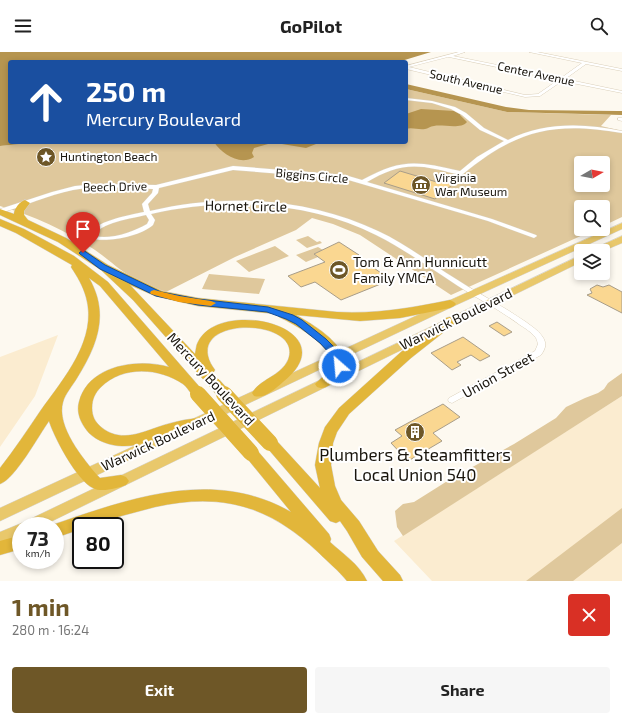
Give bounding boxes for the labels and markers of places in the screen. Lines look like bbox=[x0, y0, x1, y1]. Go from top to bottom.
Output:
place icon: Huntington Beach bbox=[35, 146, 57, 168]
place label: Huntington Beach bbox=[60, 149, 157, 163]
place label: Virginia War Museum bbox=[435, 170, 507, 198]
museum icon: Virginia War Museum bbox=[410, 174, 432, 196]
pin bbox=[66, 212, 100, 253]
place label: Tom & Ann Hunnicutt Family YMCA bbox=[353, 253, 487, 286]
sports icon: Tom & Ann Hunnicutt Family YMCA bbox=[328, 259, 350, 281]
building icon: Plumbers & Steamfitters Local Union 540 bbox=[404, 421, 426, 443]
place label: Plumbers & Steamfitters Local Union 540 bbox=[319, 444, 511, 484]

